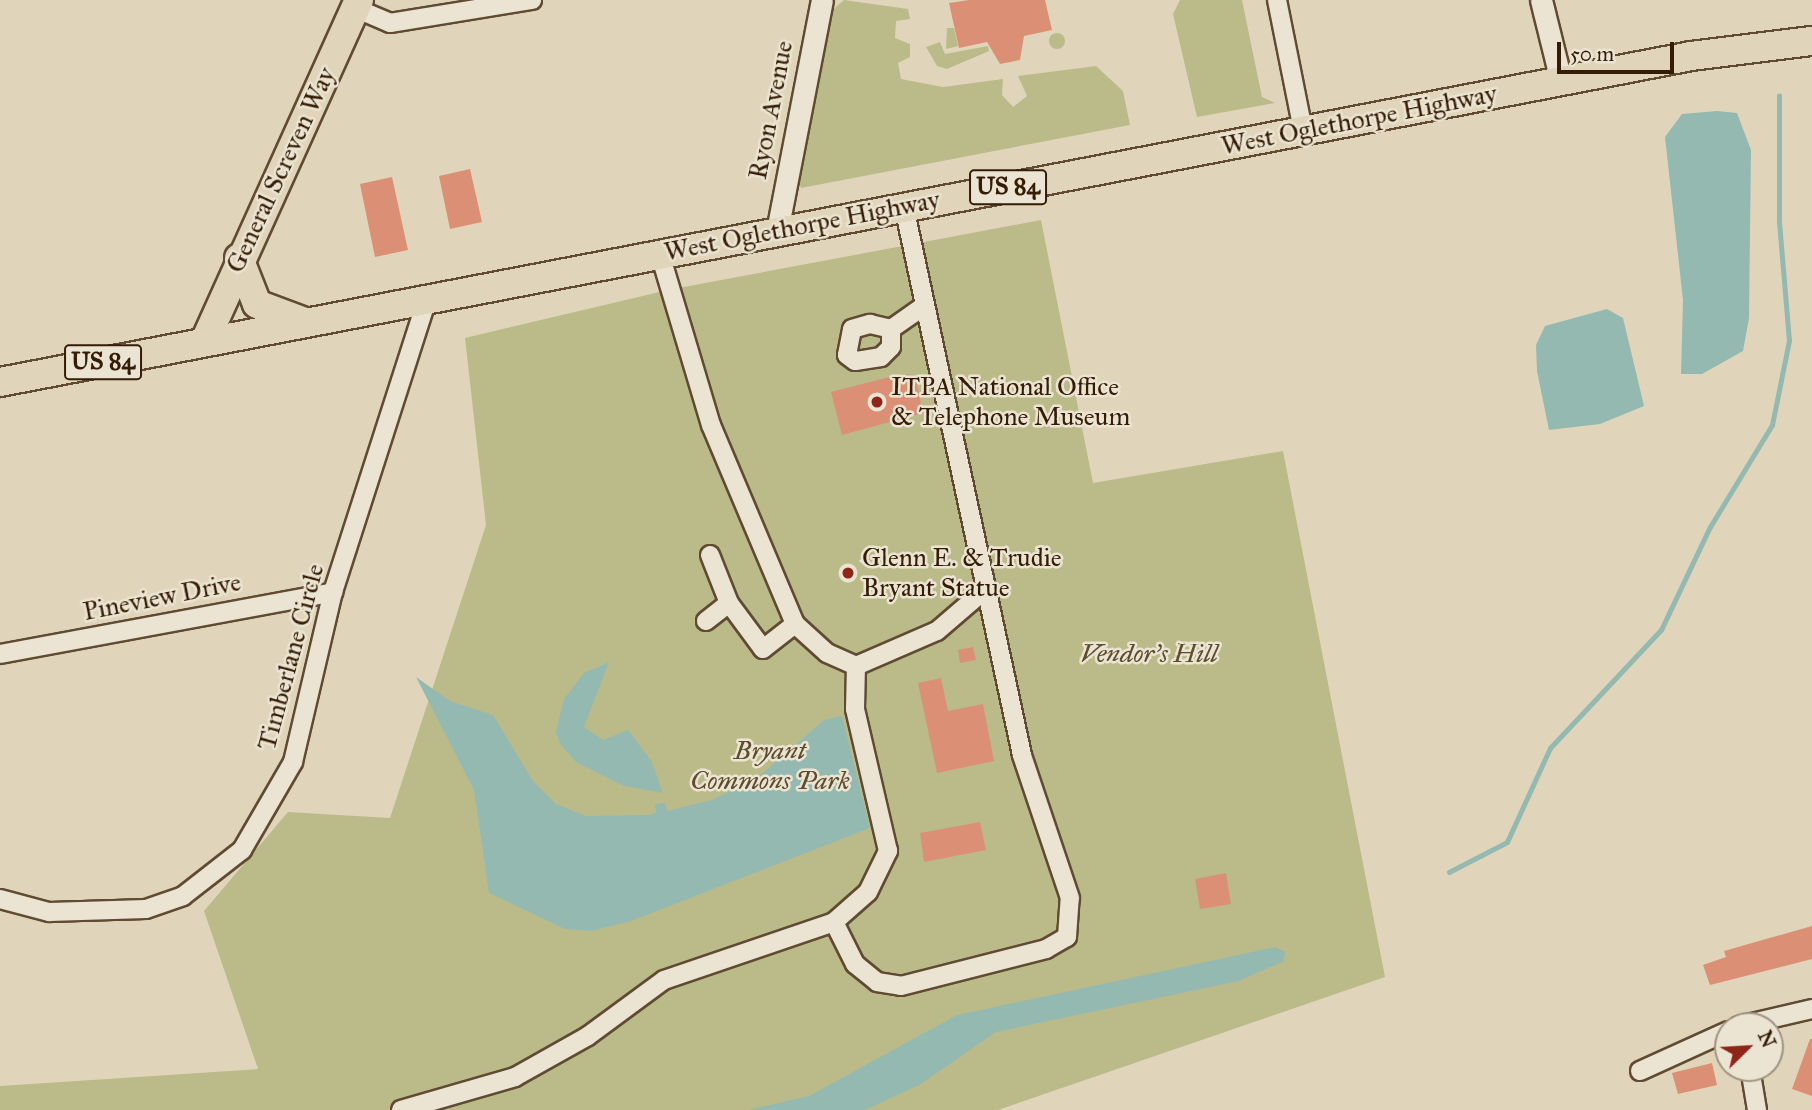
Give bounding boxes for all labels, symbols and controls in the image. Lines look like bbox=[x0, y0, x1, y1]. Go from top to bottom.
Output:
scale bar bbox=[1560, 28, 1677, 72]
street label: Ryon Avenue bbox=[742, 38, 800, 182]
text: 50 m bbox=[1570, 41, 1614, 67]
street label: General Screven Way bbox=[220, 62, 342, 278]
street label: West Oglethorpe Highway bbox=[1219, 78, 1499, 162]
road number: US 84 bbox=[968, 167, 1048, 208]
street label: West Oglethorpe Highway bbox=[662, 184, 942, 268]
road number: US 84 bbox=[63, 342, 143, 382]
place label: ITPA National Office & Telephone Museum bbox=[891, 371, 1130, 432]
marker: ITPA National Office & Telephone Museum bbox=[869, 394, 885, 410]
place label: Glenn E. & Trudie Bryant Statue bbox=[862, 542, 1062, 604]
street label: Timberlane Circle bbox=[251, 560, 331, 754]
marker: Glenn E. & Trudie Bryant Statue bbox=[840, 565, 856, 581]
street label: Pineview Drive bbox=[80, 566, 244, 628]
park label: Vendor's Hill bbox=[1080, 638, 1218, 670]
park label: Bryant Commons Park bbox=[690, 735, 850, 796]
north arrow bbox=[1714, 1012, 1784, 1082]
text: N bbox=[1753, 1027, 1781, 1051]

